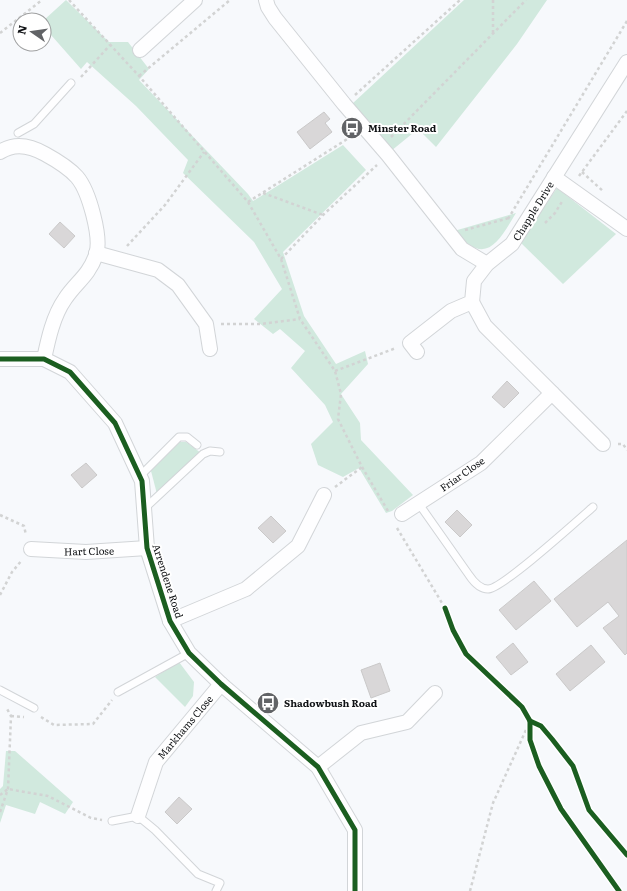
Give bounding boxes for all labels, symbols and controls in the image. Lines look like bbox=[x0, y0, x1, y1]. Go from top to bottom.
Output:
north arrow bbox=[12, 12, 52, 52]
text: N bbox=[12, 23, 30, 36]
bus stop icon: Minster Road bbox=[339, 115, 365, 141]
place label: Minster Road bbox=[368, 120, 437, 135]
street label: Chapple Drive bbox=[508, 178, 557, 243]
street label: Friar Close bbox=[436, 453, 487, 495]
street label: Arrendene Road bbox=[149, 542, 188, 620]
street label: Hart Close bbox=[64, 543, 114, 558]
bus stop icon: Shadowbush Road bbox=[255, 690, 281, 716]
street label: Markhams Close bbox=[153, 691, 216, 762]
place label: Shadowbush Road bbox=[284, 695, 378, 710]

